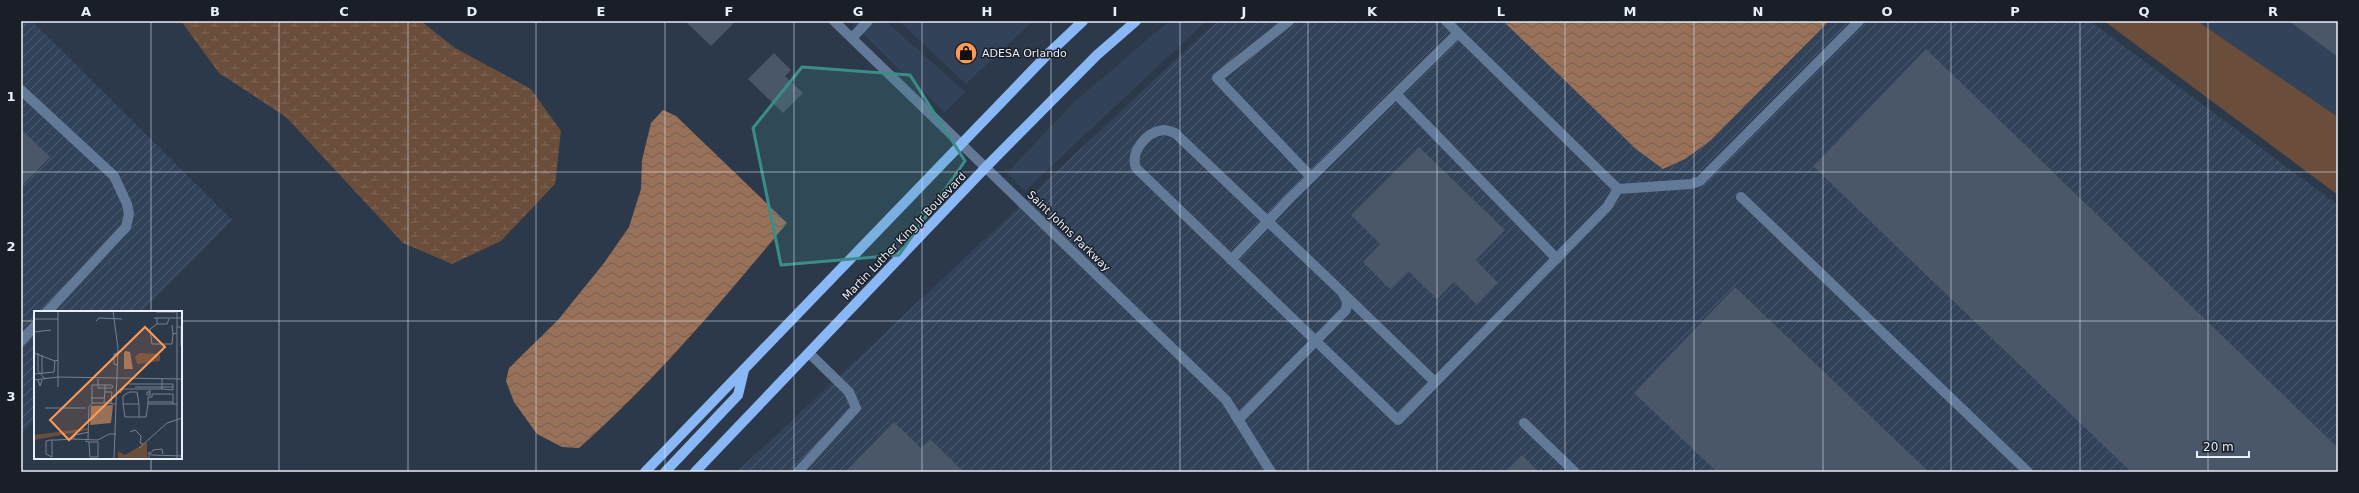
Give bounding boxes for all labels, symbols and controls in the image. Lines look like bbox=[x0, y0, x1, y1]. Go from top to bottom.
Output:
text: A bbox=[81, 4, 91, 19]
text: B bbox=[210, 4, 220, 19]
text: C bbox=[339, 4, 349, 19]
text: D bbox=[467, 4, 478, 19]
text: E bbox=[597, 4, 605, 19]
text: F bbox=[725, 4, 733, 19]
text: G bbox=[853, 4, 863, 19]
text: H bbox=[982, 4, 992, 19]
text: I bbox=[1113, 4, 1117, 19]
text: J bbox=[1241, 4, 1246, 19]
text: K bbox=[1367, 4, 1378, 19]
text: L bbox=[1497, 4, 1505, 19]
text: M bbox=[1624, 4, 1636, 19]
text: N bbox=[1753, 4, 1763, 19]
text: O bbox=[1881, 4, 1893, 19]
text: P bbox=[2010, 4, 2020, 19]
text: Q bbox=[2138, 4, 2150, 19]
text: R bbox=[2268, 4, 2278, 19]
shop icon: ADESA Orlando bbox=[953, 40, 979, 66]
place label: ADESA Orlando bbox=[982, 47, 1067, 60]
text: 1 bbox=[6, 89, 16, 104]
street label: Martin Luther King Jr Boulevard bbox=[840, 170, 969, 303]
street label: Saint Johns Parkway bbox=[1024, 188, 1113, 275]
text: 2 bbox=[6, 239, 16, 254]
inset map bbox=[34, 311, 182, 459]
text: 3 bbox=[6, 389, 16, 404]
scale bar bbox=[2197, 433, 2249, 459]
text: 20 m bbox=[2203, 440, 2234, 454]

